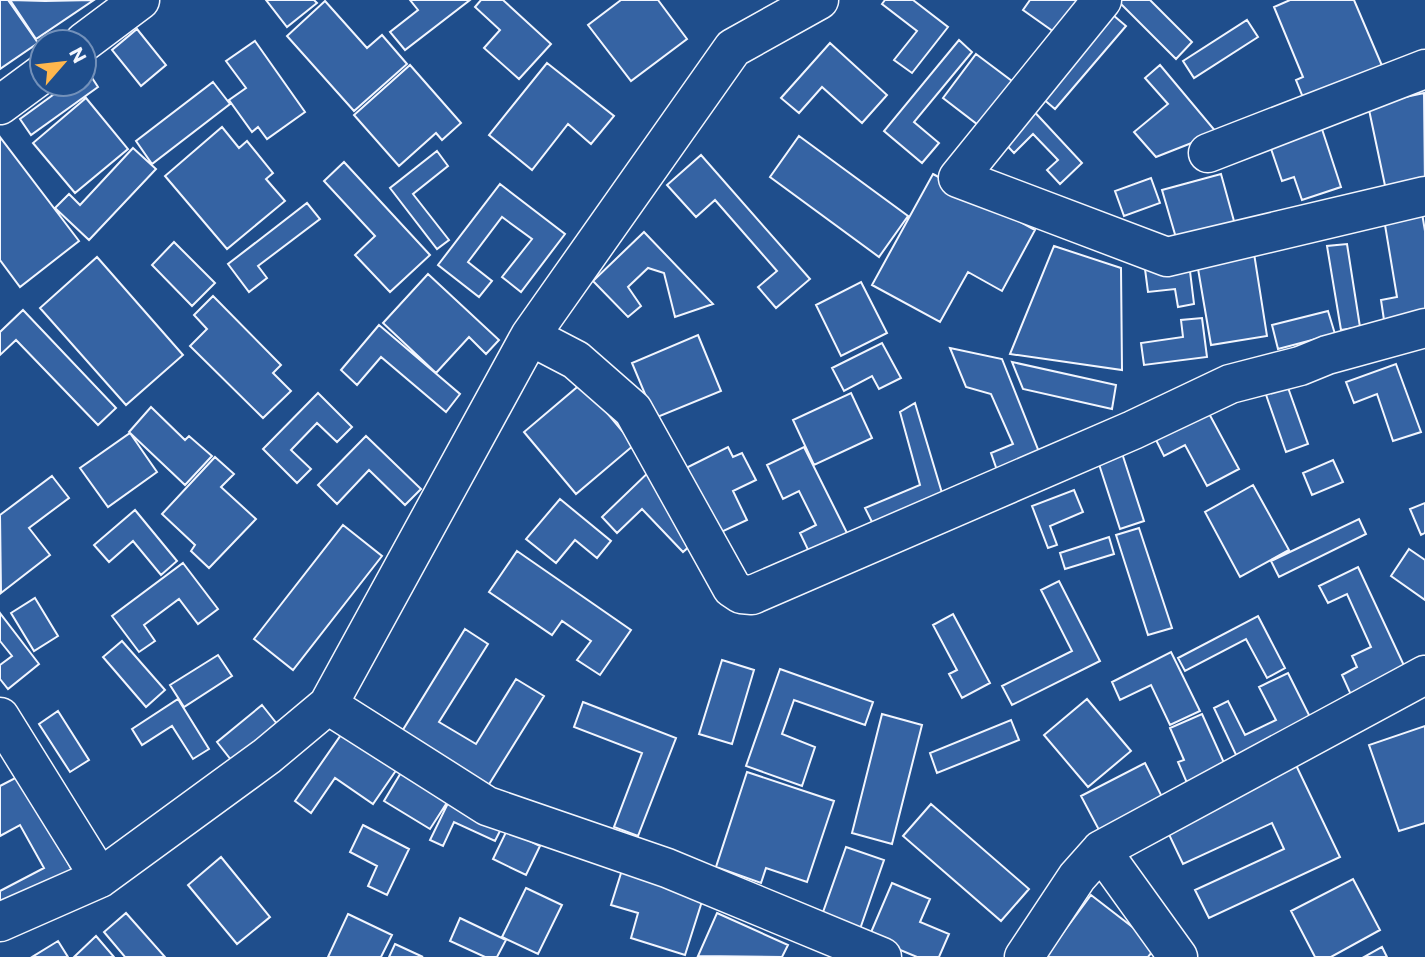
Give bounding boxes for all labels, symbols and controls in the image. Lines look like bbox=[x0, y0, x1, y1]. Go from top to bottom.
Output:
north arrow bbox=[28, 28, 98, 98]
text: N bbox=[65, 43, 92, 66]

